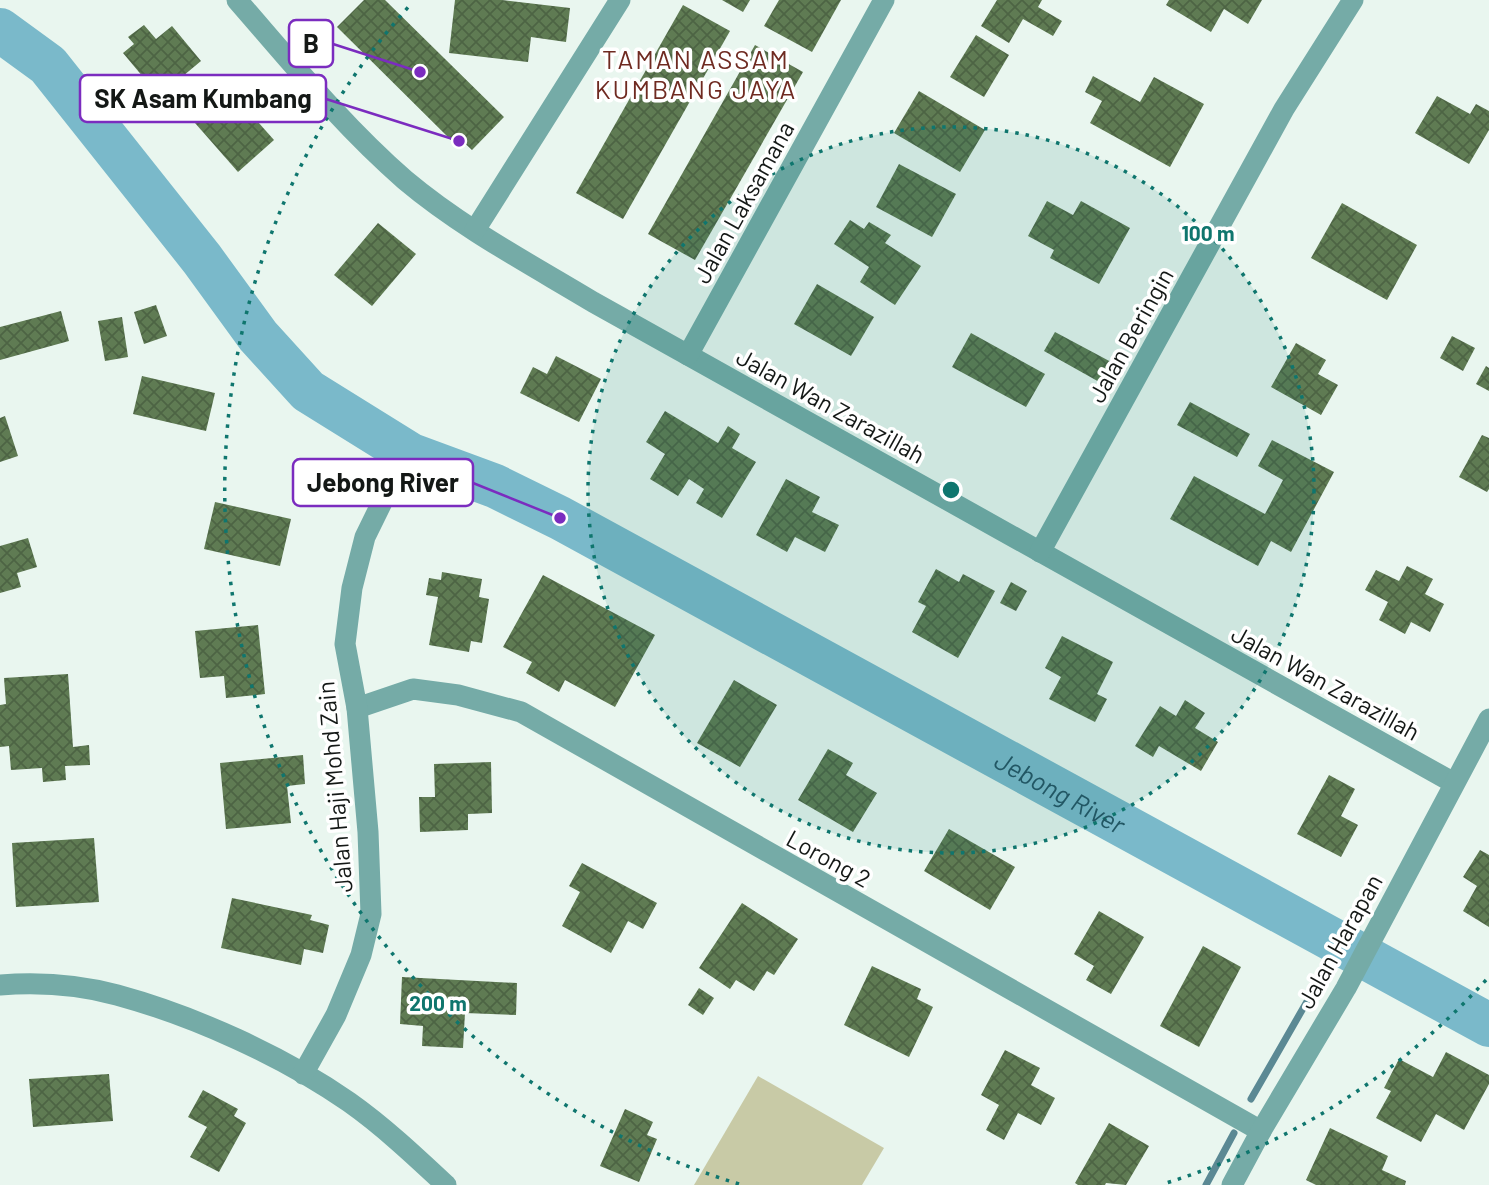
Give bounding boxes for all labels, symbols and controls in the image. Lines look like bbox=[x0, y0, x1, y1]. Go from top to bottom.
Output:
callout: B bbox=[289, 20, 333, 67]
text: B bbox=[303, 27, 319, 58]
district label: TAMAN ASSAM KUMBANG JAYA bbox=[595, 43, 797, 104]
callout: SK Asam Kumbang bbox=[80, 75, 326, 122]
text: SK Asam Kumbang bbox=[94, 82, 312, 113]
street label: Jalan Laksamana bbox=[687, 116, 799, 288]
text: 100 m bbox=[1181, 220, 1235, 245]
street label: Jalan Beringin bbox=[1081, 263, 1179, 407]
street label: Jalan Wan Zarazillah bbox=[732, 341, 930, 469]
callout: Jebong River bbox=[293, 459, 473, 506]
text: Jebong River bbox=[307, 466, 459, 497]
centre of rings bbox=[939, 478, 963, 502]
street label: Jalan Wan Zarazillah bbox=[1227, 618, 1425, 746]
street label: Jalan Haji Mohd Zain bbox=[310, 680, 358, 894]
water label: Jebong River bbox=[990, 743, 1132, 840]
street label: Lorong 2 bbox=[782, 823, 876, 893]
street label: Jalan Harapan bbox=[1290, 869, 1388, 1013]
text: 200 m bbox=[409, 990, 467, 1015]

